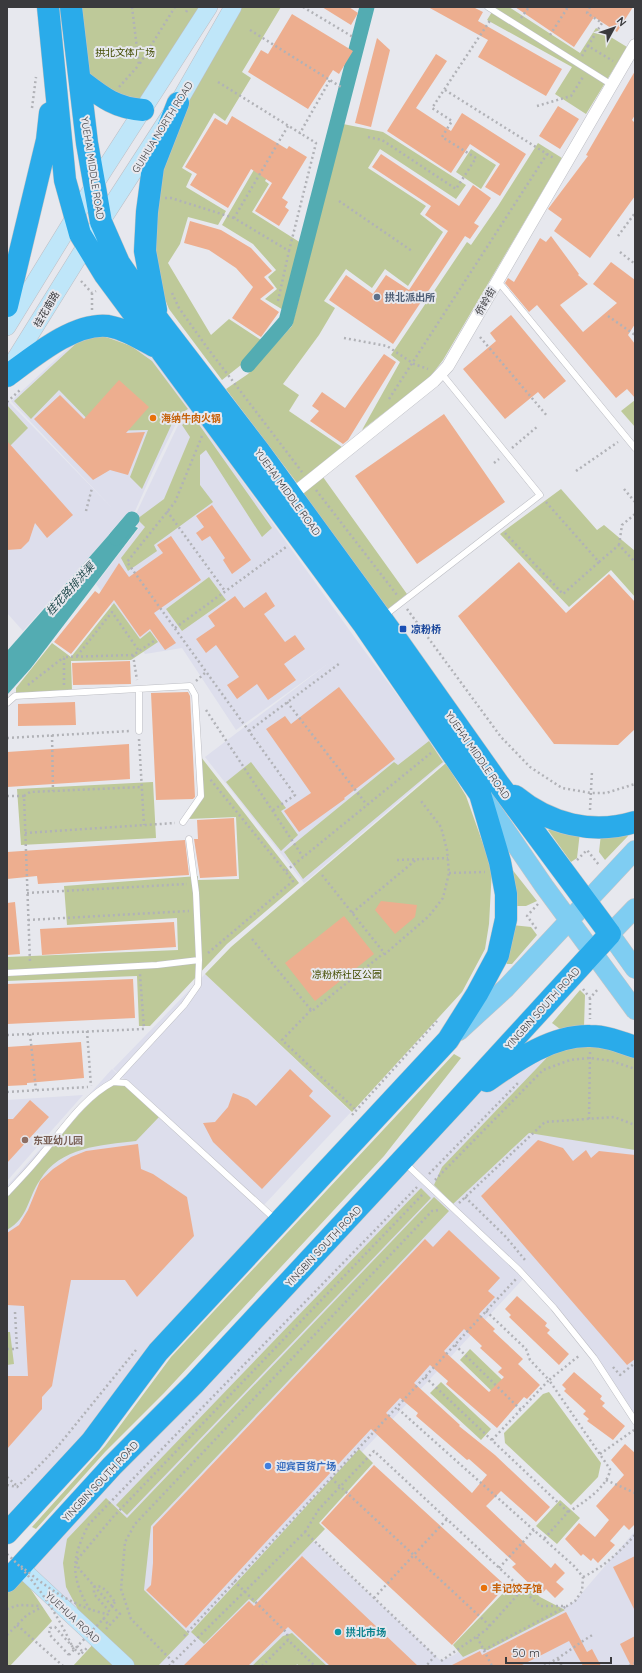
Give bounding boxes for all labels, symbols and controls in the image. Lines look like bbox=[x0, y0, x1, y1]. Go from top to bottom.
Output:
north arrow bbox=[594, 8, 634, 48]
text: N bbox=[614, 14, 630, 29]
park label: 拱北文体广场 bbox=[95, 46, 155, 59]
street label: GUIHUA NORTH ROAD bbox=[129, 79, 196, 175]
street label: YUEHAI MIDDLE ROAD bbox=[78, 116, 107, 220]
street label: 侨岭街 bbox=[472, 285, 499, 318]
street label: 桂花南路 bbox=[31, 289, 62, 330]
place label: 拱北派出所 bbox=[384, 291, 435, 304]
marker: 拱北派出所 bbox=[372, 292, 382, 302]
place label: 海纳牛肉火锅 bbox=[161, 412, 221, 425]
marker: 海纳牛肉火锅 bbox=[148, 413, 158, 423]
street label: YUEHAI MIDDLE ROAD bbox=[252, 446, 323, 538]
water label: 桂花路排洪渠 bbox=[43, 558, 99, 618]
place label: 凉粉桥 bbox=[411, 623, 441, 636]
marker: 凉粉桥 bbox=[398, 624, 408, 634]
street label: YUEHAI MIDDLE ROAD bbox=[442, 709, 513, 802]
street label: YINGBIN SOUTH ROAD bbox=[502, 965, 583, 1052]
park label: 凉粉桥社区公园 bbox=[312, 968, 382, 981]
place label: 东亚幼儿园 bbox=[33, 1134, 83, 1147]
marker: 东亚幼儿园 bbox=[20, 1135, 30, 1145]
street label: YINGBIN SOUTH ROAD bbox=[283, 1203, 364, 1289]
street label: YINGBIN SOUTH ROAD bbox=[60, 1438, 141, 1524]
place label: 迎宾百货广场 bbox=[276, 1460, 336, 1473]
marker: 迎宾百货广场 bbox=[263, 1461, 273, 1471]
place label: 丰记饺子馆 bbox=[492, 1582, 542, 1595]
marker: 丰记饺子馆 bbox=[479, 1583, 489, 1593]
street label: YUEHUA ROAD bbox=[43, 1589, 103, 1646]
place label: 拱北市场 bbox=[345, 1626, 386, 1639]
marker: 拱北市场 bbox=[333, 1627, 343, 1637]
scale bar bbox=[506, 1639, 611, 1665]
text: 50 m bbox=[512, 1645, 540, 1660]

